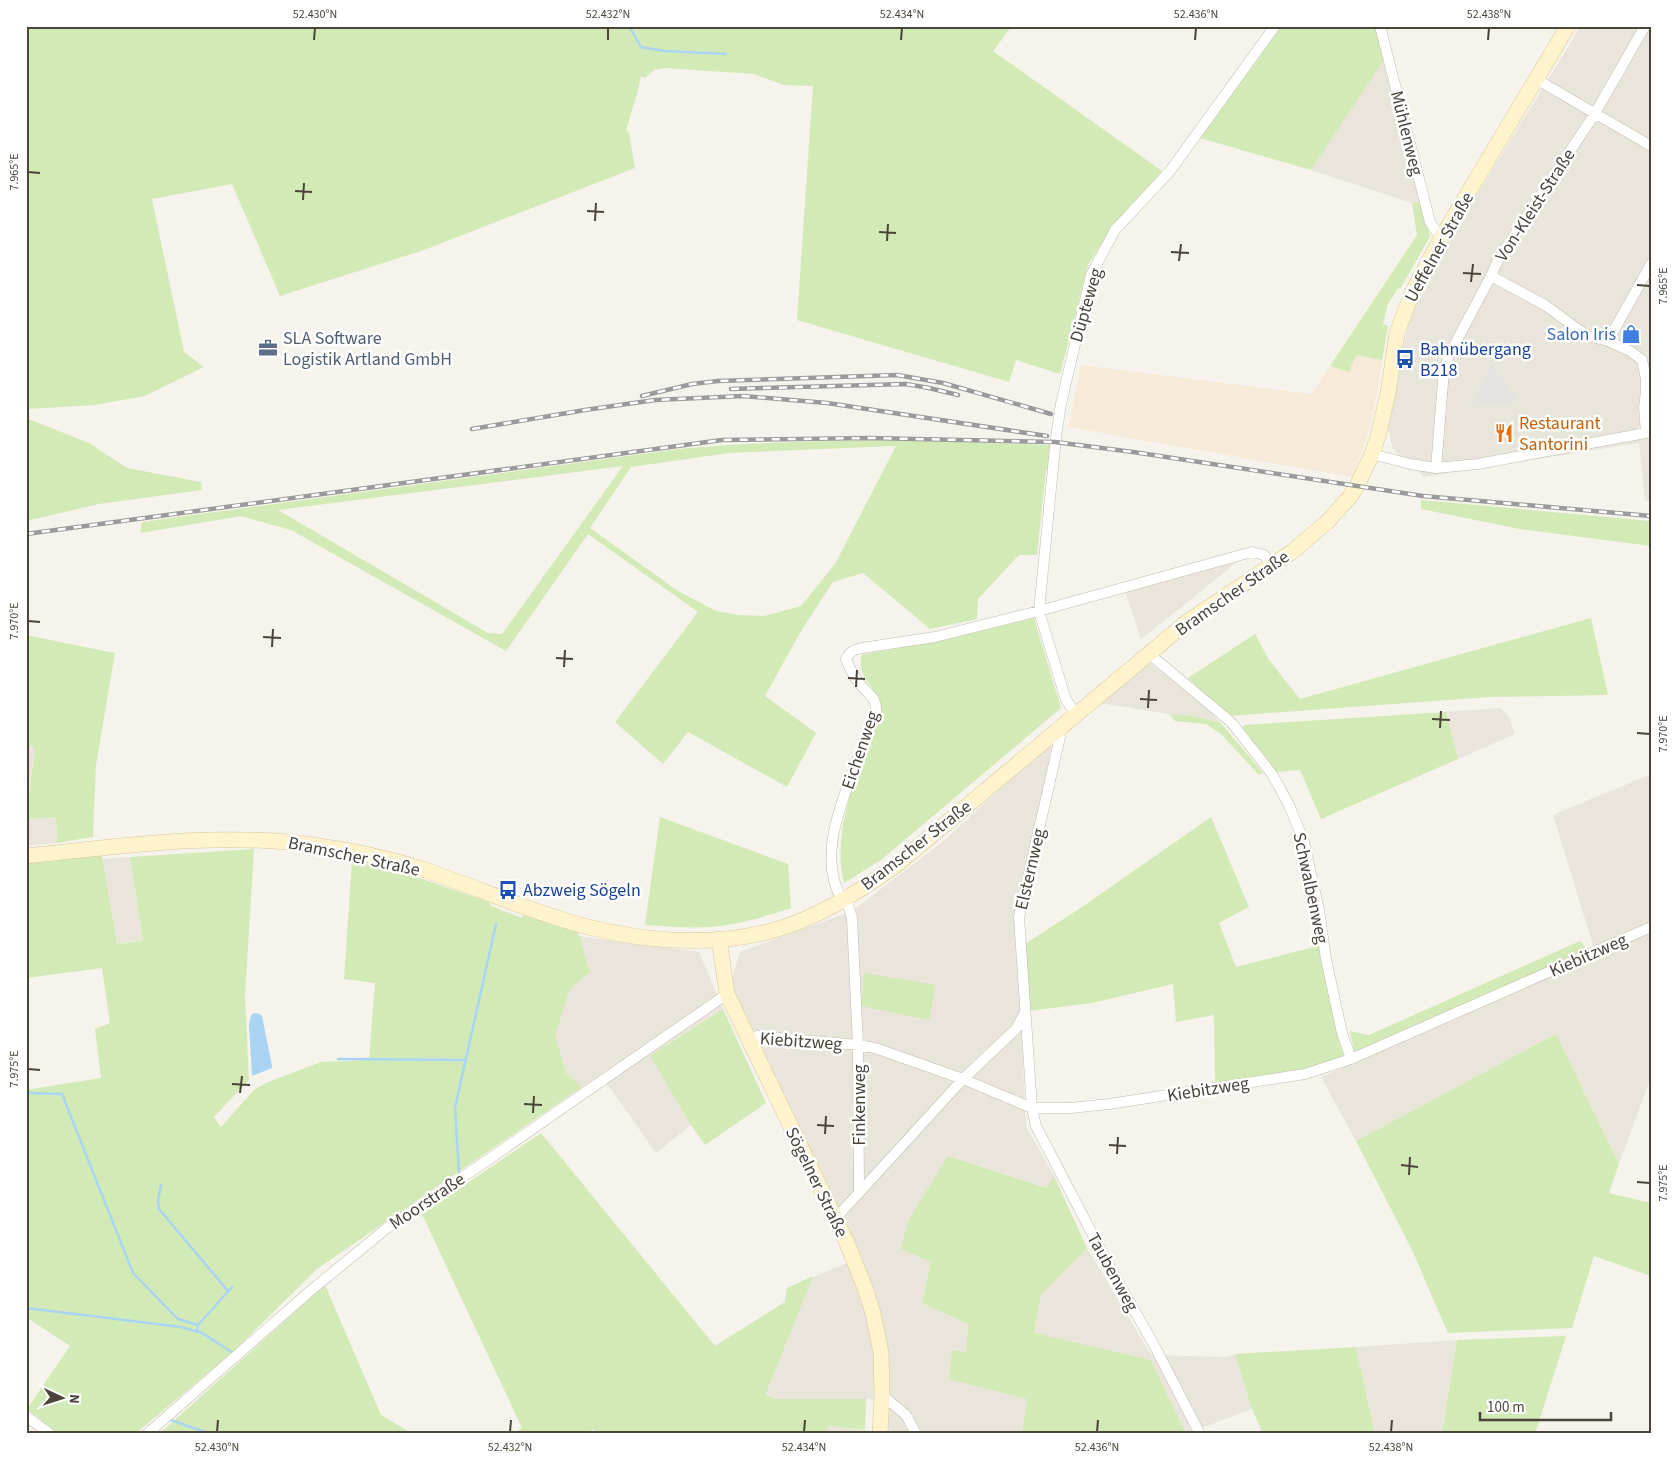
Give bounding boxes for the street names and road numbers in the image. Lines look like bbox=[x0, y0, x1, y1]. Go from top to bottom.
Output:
street label: Mühlenweg bbox=[1384, 88, 1429, 178]
street label: Von-Kleist-Straße bbox=[1490, 144, 1581, 267]
street label: Ueffelner Straße bbox=[1399, 188, 1480, 307]
street label: Düpteweg bbox=[1064, 265, 1109, 345]
street label: Bramscher Straße bbox=[1170, 545, 1294, 642]
street label: Eichenweg bbox=[835, 708, 886, 793]
street label: Bramscher Straße bbox=[856, 794, 977, 897]
street label: Elsternweg bbox=[1009, 826, 1052, 912]
street label: Bramscher Straße bbox=[286, 830, 422, 883]
street label: Schwalbenweg bbox=[1286, 830, 1335, 946]
street label: Kiebitzweg bbox=[1545, 927, 1631, 984]
street label: Kiebitzweg bbox=[759, 1026, 843, 1057]
street label: Finkenweg bbox=[847, 1064, 872, 1146]
street label: Kiebitzweg bbox=[1165, 1071, 1251, 1108]
street label: Sögelner Straße bbox=[779, 1123, 854, 1242]
street label: Moorstraße bbox=[385, 1167, 470, 1236]
street label: Taubenweg bbox=[1081, 1228, 1144, 1316]

